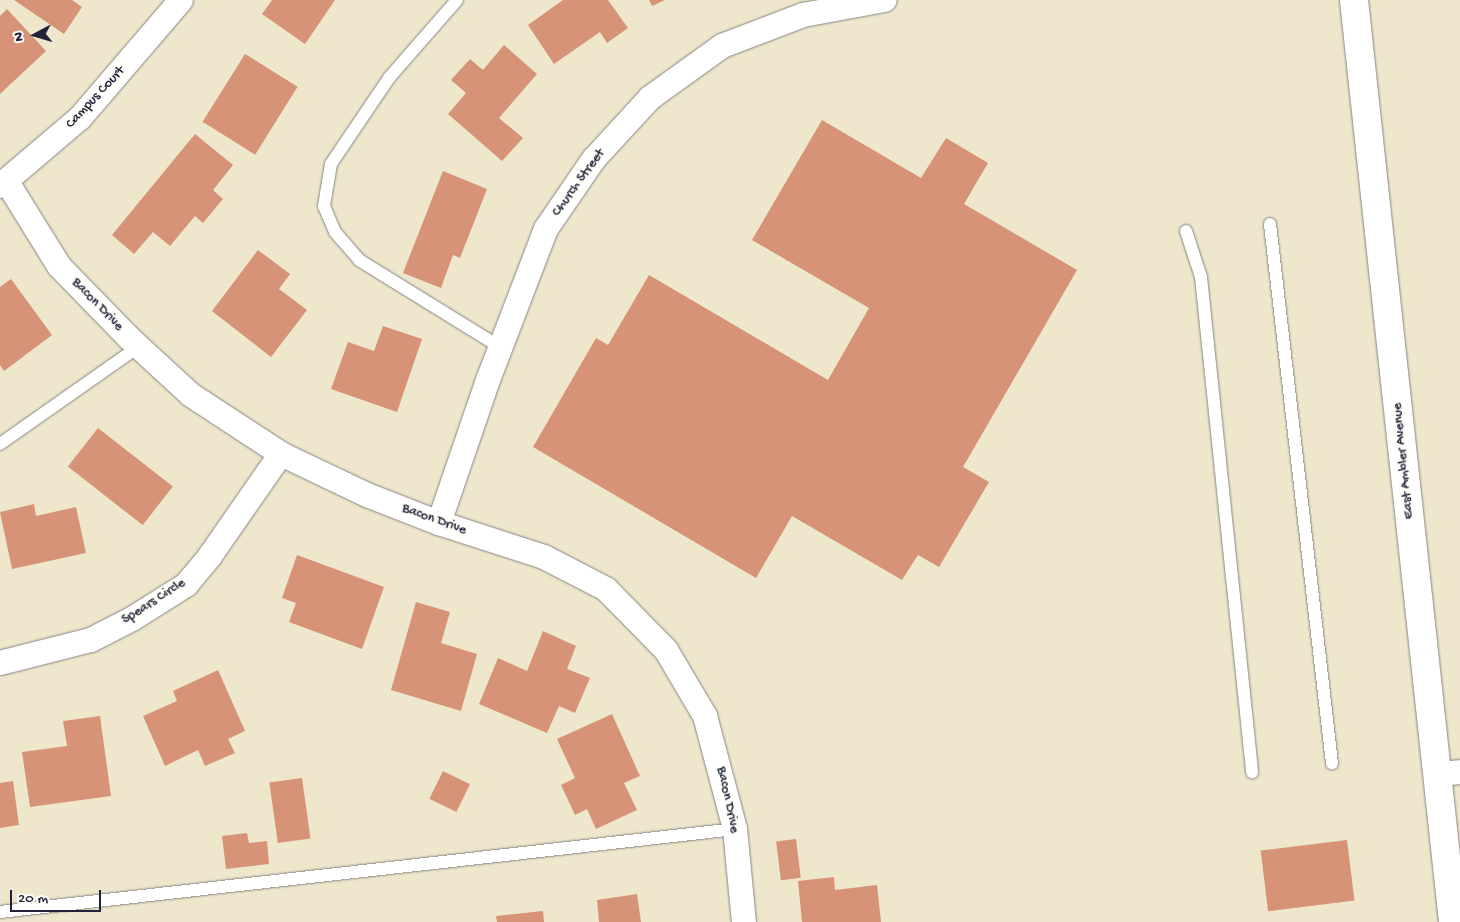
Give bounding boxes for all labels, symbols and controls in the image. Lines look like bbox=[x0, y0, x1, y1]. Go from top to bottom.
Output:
north arrow bbox=[10, 10, 60, 60]
text: N bbox=[11, 31, 29, 42]
street label: Campus Court bbox=[63, 63, 129, 133]
street label: Church Street bbox=[549, 146, 609, 220]
street label: Bacon Drive bbox=[68, 275, 126, 335]
street label: East Ambler Avenue bbox=[1390, 402, 1418, 520]
street label: Bacon Drive bbox=[399, 501, 469, 539]
street label: Spears Circle bbox=[119, 575, 189, 629]
street label: Bacon Drive bbox=[712, 765, 742, 835]
scale bar bbox=[12, 880, 104, 912]
text: 20 m bbox=[18, 890, 48, 908]

